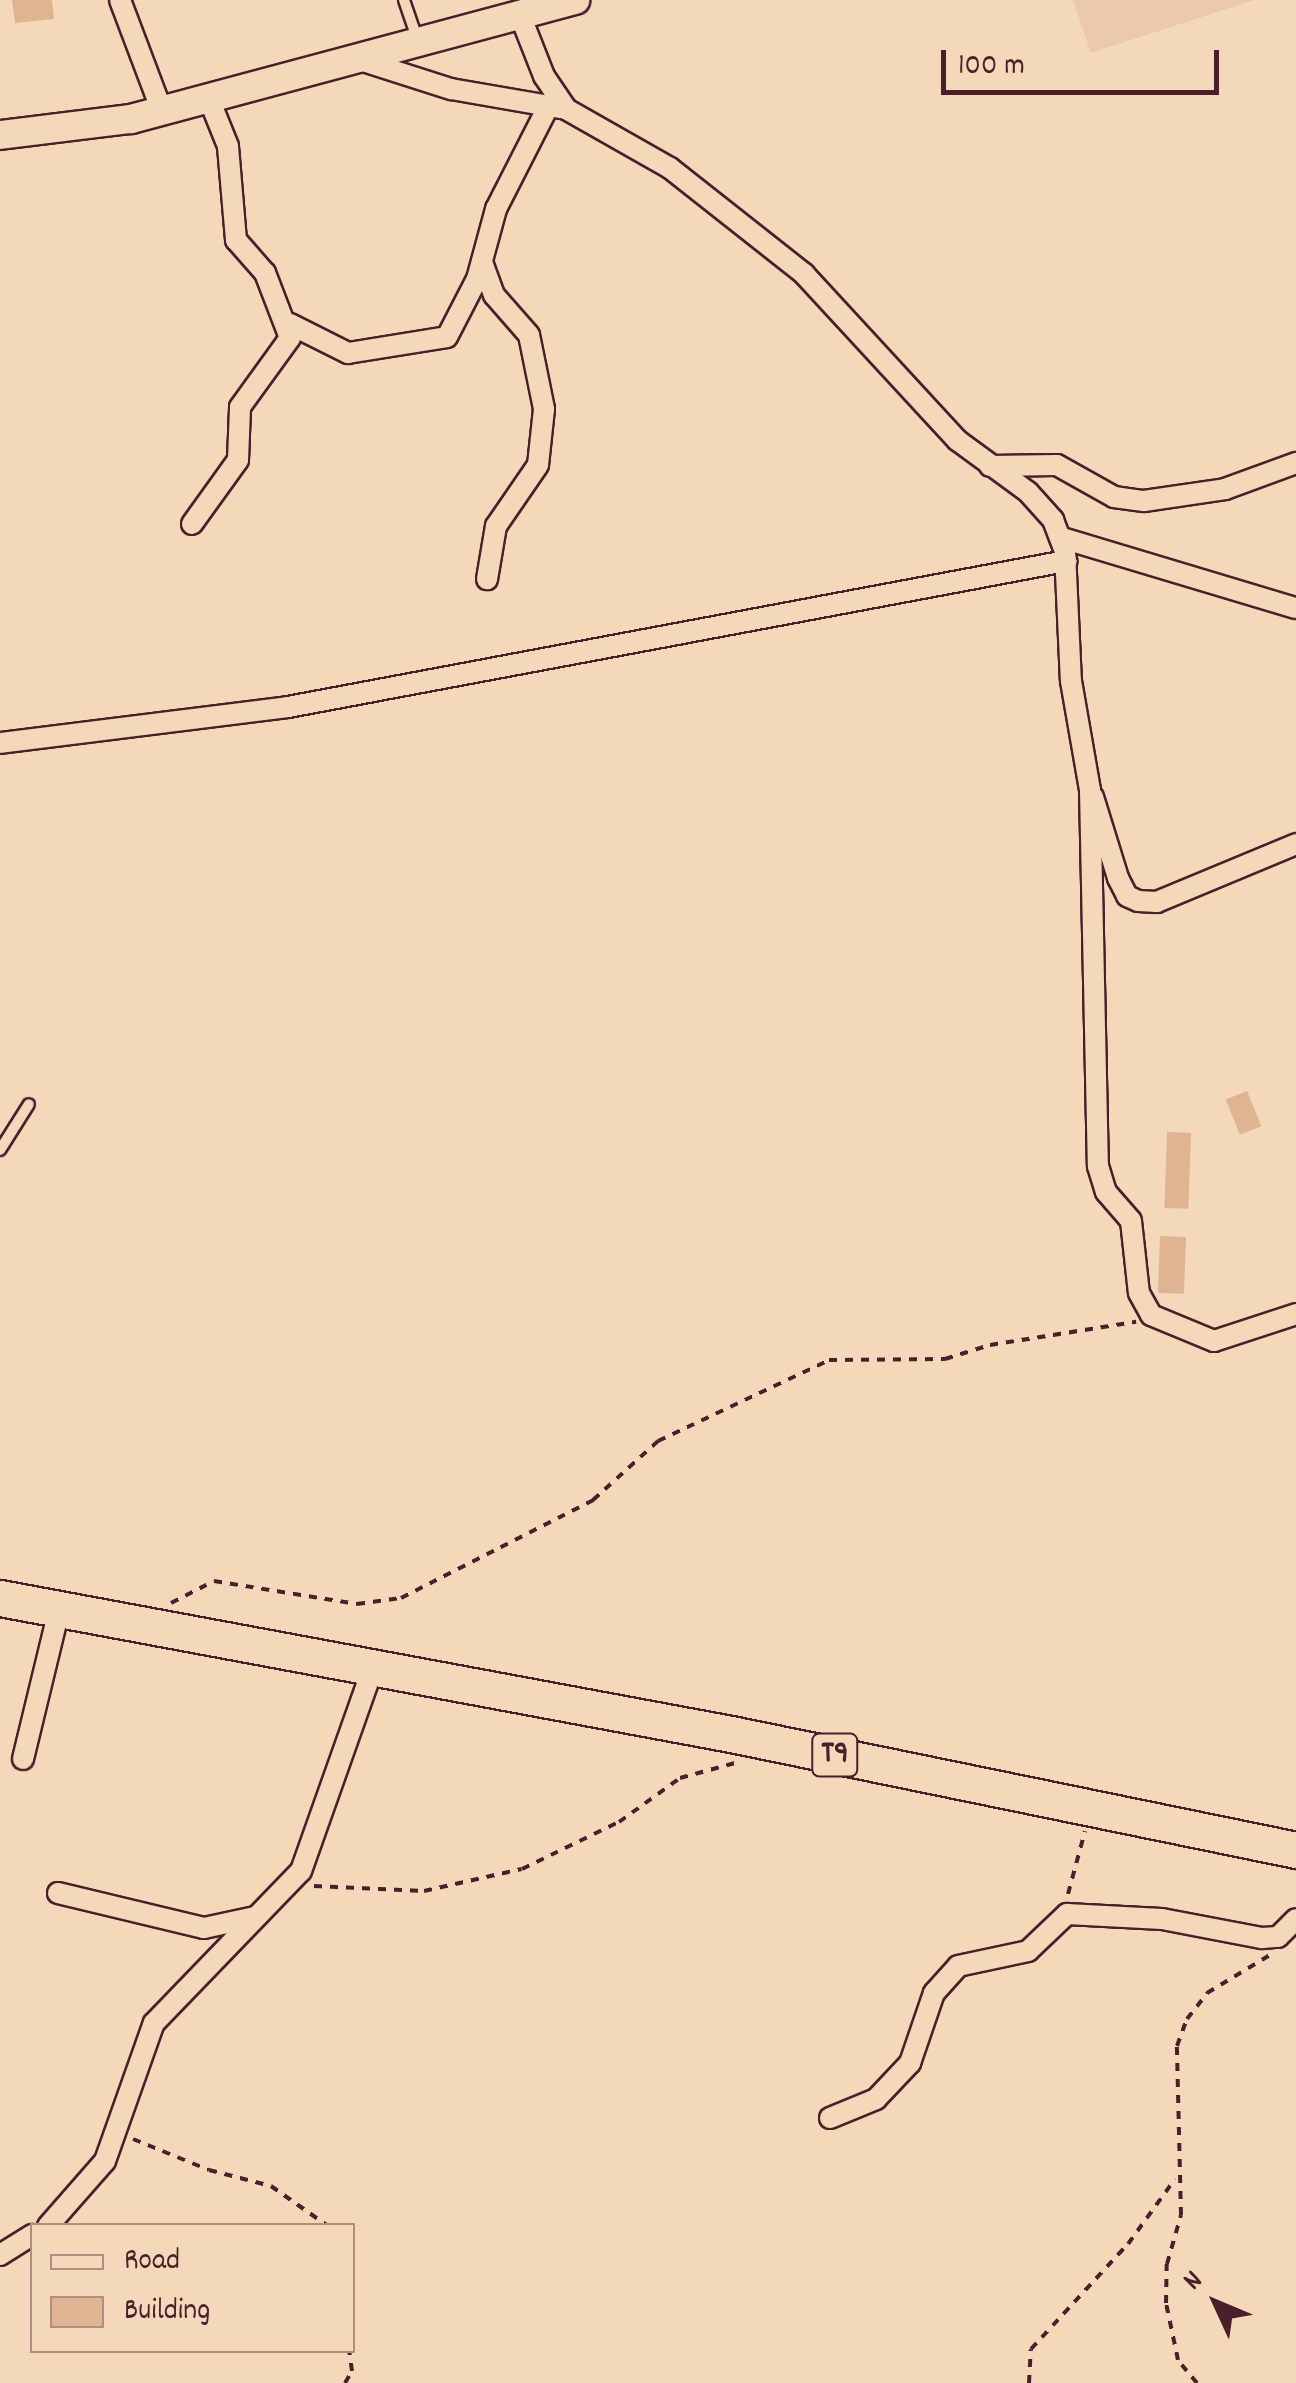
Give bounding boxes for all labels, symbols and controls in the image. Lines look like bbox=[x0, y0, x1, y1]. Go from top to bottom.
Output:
scale bar bbox=[946, 30, 1224, 92]
text: 100 m bbox=[958, 46, 1025, 89]
road number: T9 bbox=[810, 1728, 860, 1782]
legend bbox=[30, 2223, 355, 2353]
text: Road bbox=[124, 2241, 180, 2284]
north arrow bbox=[1166, 2253, 1266, 2353]
text: N bbox=[1175, 2263, 1214, 2301]
text: Building bbox=[124, 2291, 210, 2334]

